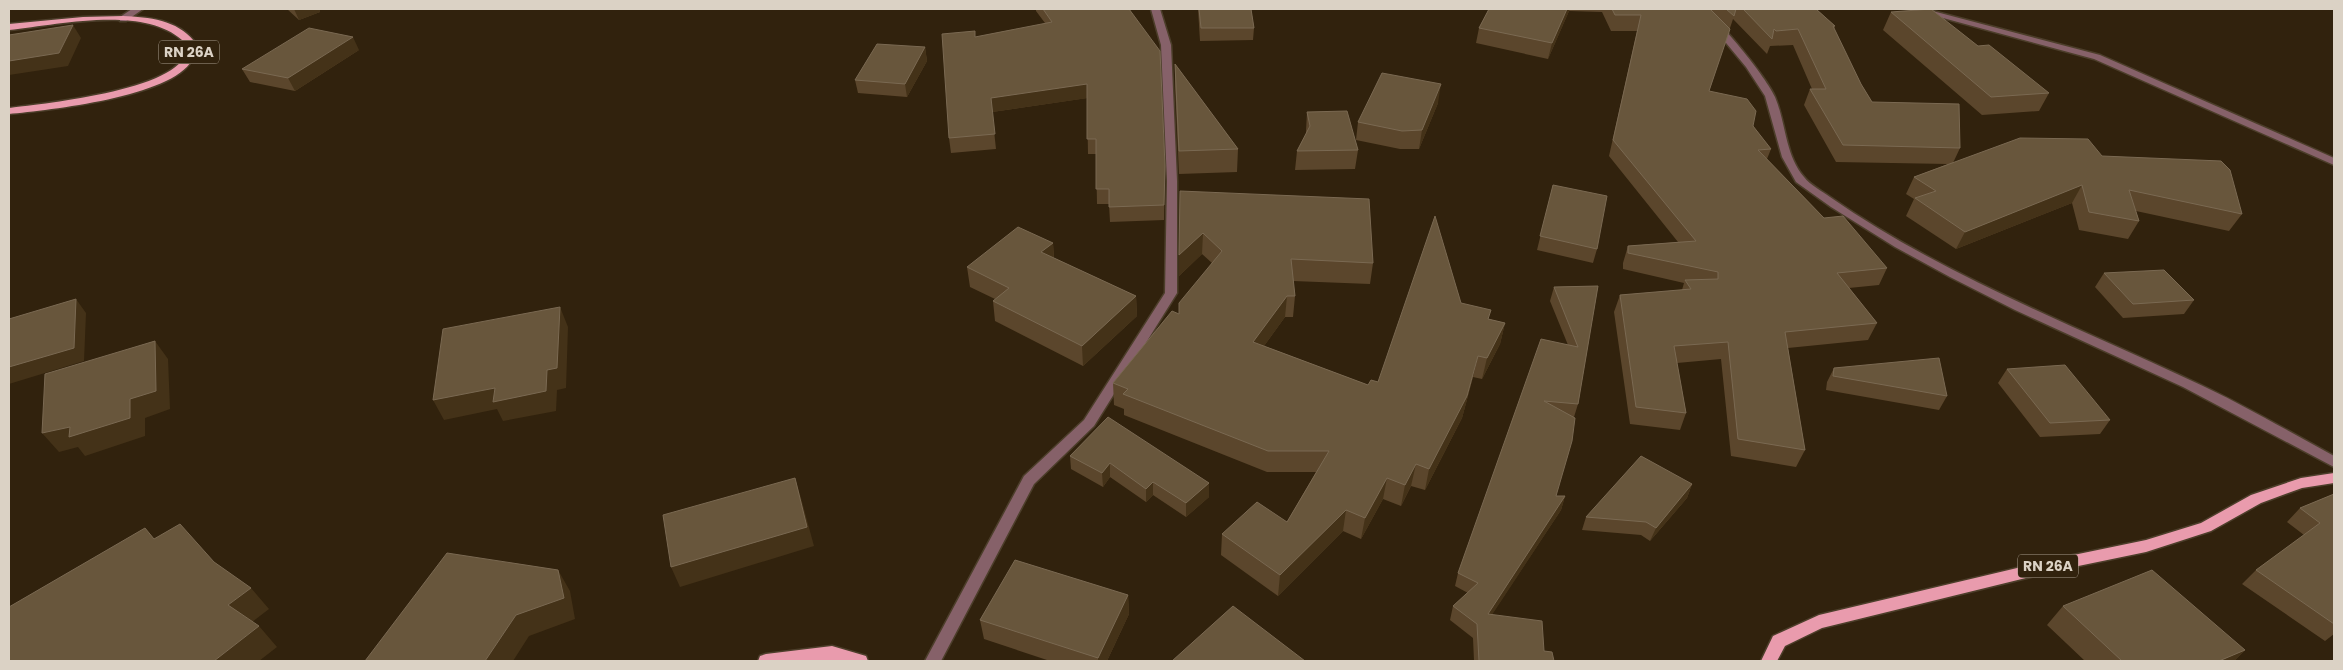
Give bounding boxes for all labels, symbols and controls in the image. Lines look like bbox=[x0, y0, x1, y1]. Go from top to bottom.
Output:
road number: RN 26A bbox=[159, 41, 219, 64]
road number: RN 26A bbox=[2018, 554, 2078, 578]

